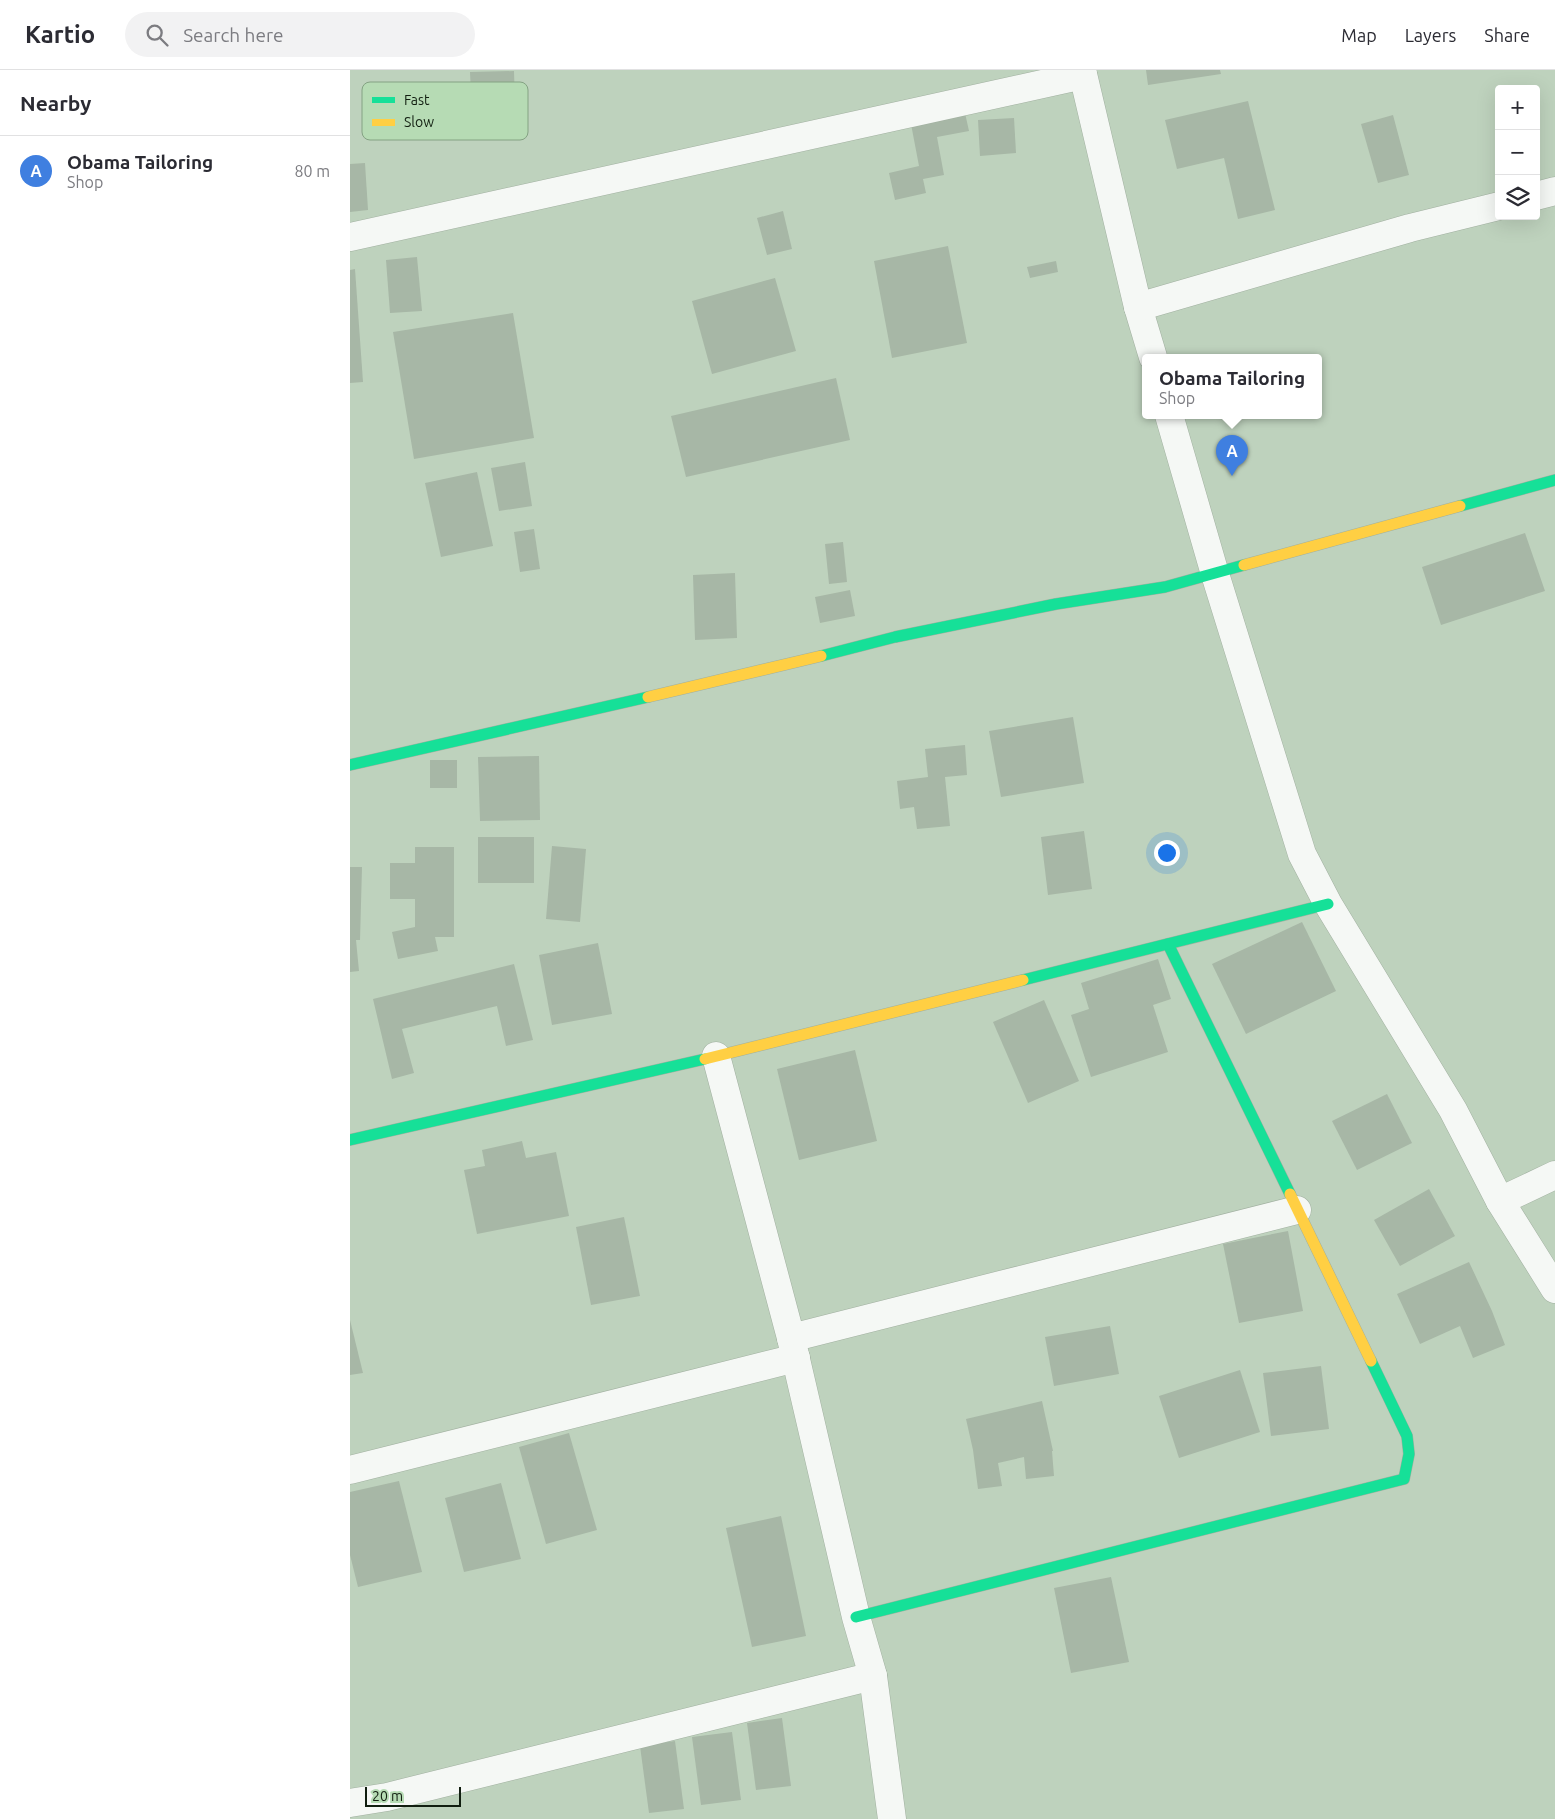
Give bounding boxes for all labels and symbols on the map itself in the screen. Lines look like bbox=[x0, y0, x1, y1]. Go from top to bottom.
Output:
legend bbox=[362, 82, 528, 140]
text: Fast bbox=[404, 92, 430, 108]
text: Slow bbox=[404, 114, 434, 130]
pin: A bbox=[1216, 435, 1248, 476]
your location bbox=[1154, 840, 1180, 866]
scale bar bbox=[365, 1784, 461, 1807]

